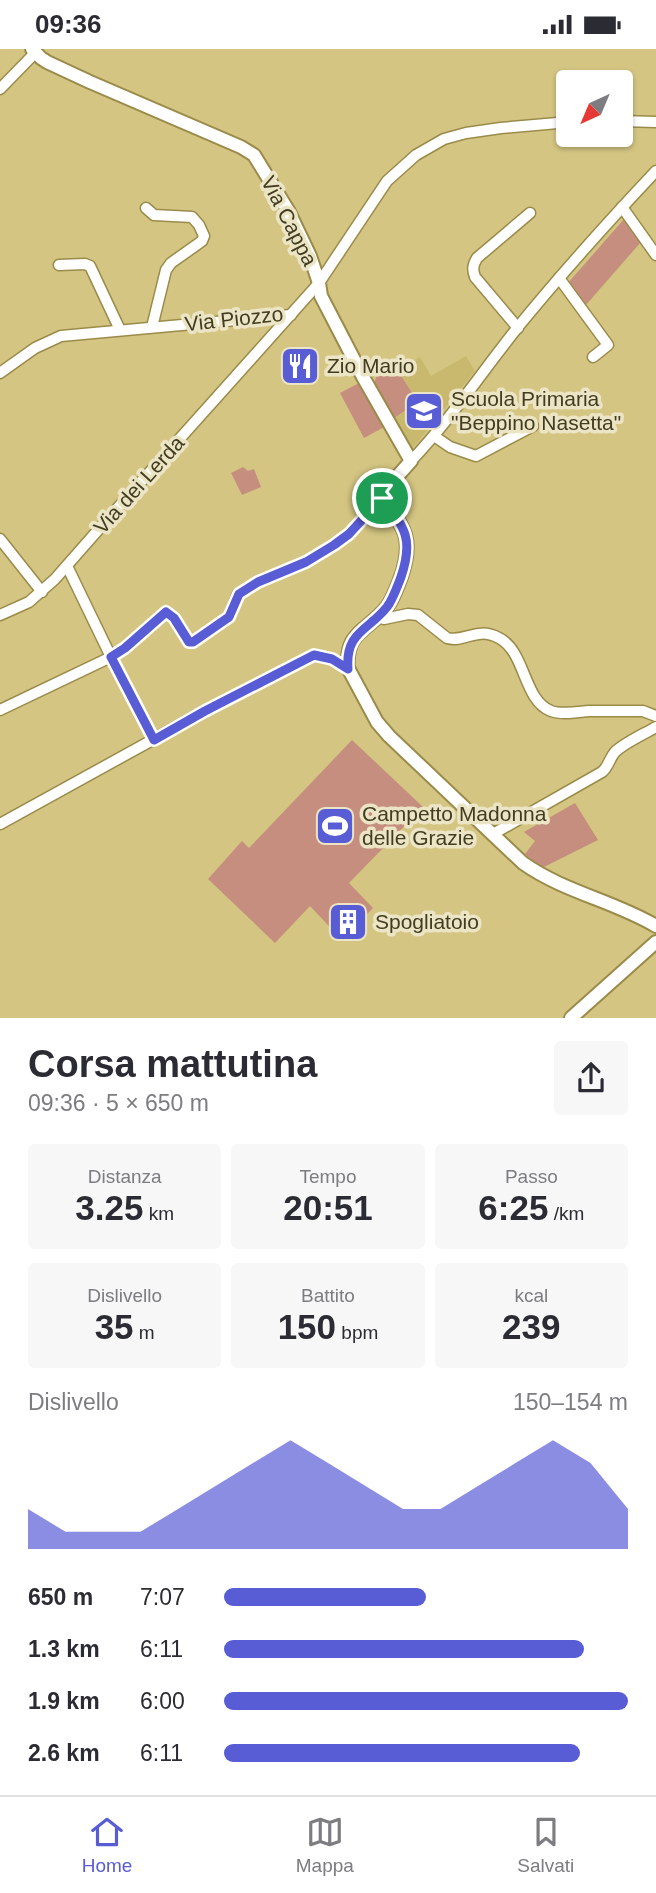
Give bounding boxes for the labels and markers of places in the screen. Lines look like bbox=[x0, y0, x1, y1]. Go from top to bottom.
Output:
restaurant icon: Zio Mario bbox=[279, 345, 321, 387]
place label: Zio Mario bbox=[327, 354, 415, 377]
place label: Scuola Primaria "Beppino Nasetta" bbox=[451, 387, 621, 434]
school or university icon: Scuola Primaria "Beppino Nasetta" bbox=[403, 390, 445, 432]
pin bbox=[352, 468, 412, 528]
place label: Campetto Madonna delle Grazie bbox=[362, 802, 547, 849]
sports icon: Campetto Madonna delle Grazie bbox=[314, 805, 356, 847]
building icon: Spogliatoio bbox=[327, 901, 369, 943]
place label: Spogliatoio bbox=[375, 910, 479, 933]

